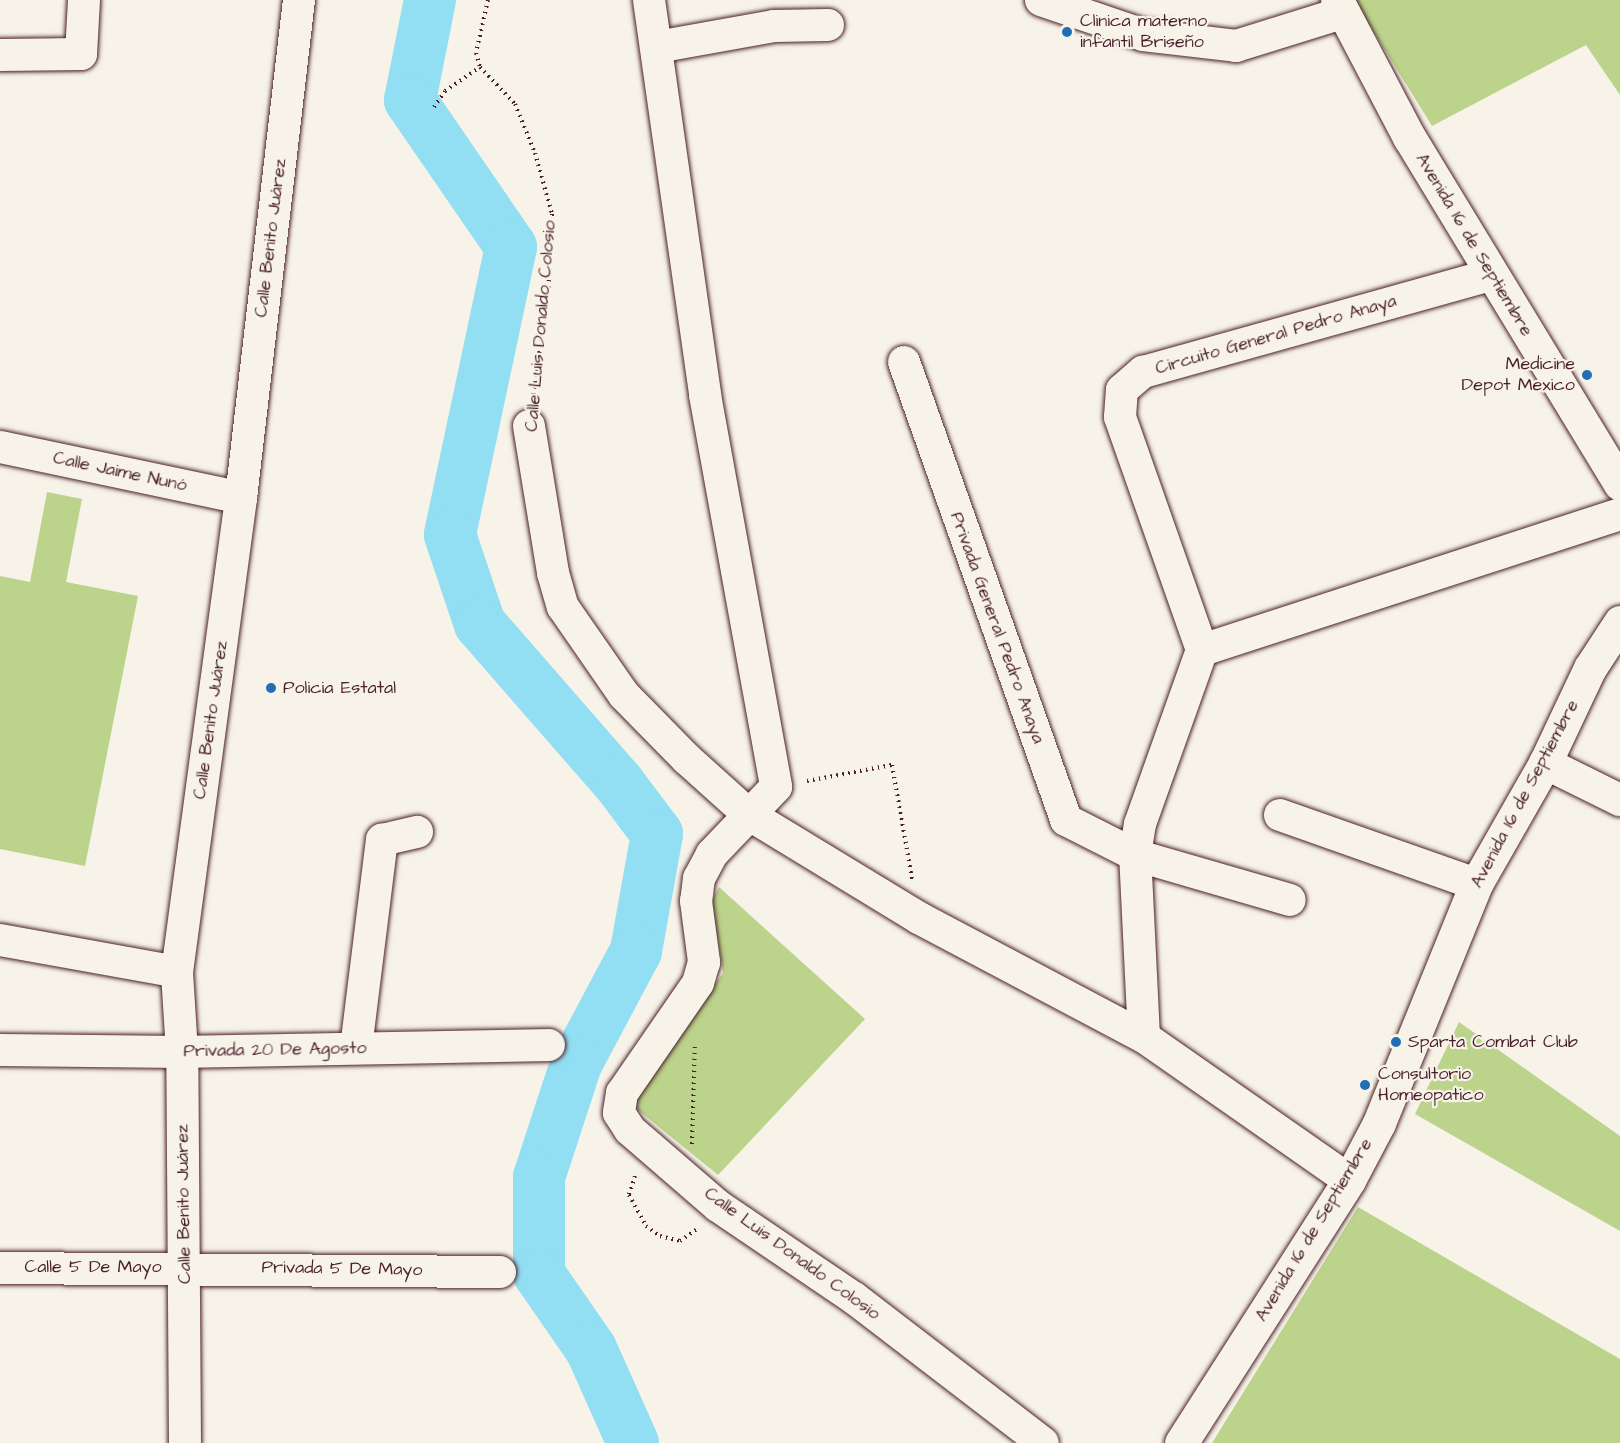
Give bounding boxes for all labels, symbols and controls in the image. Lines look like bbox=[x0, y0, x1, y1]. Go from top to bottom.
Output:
place label: Clinica materno infantil Briseño bbox=[1080, 11, 1207, 54]
marker: Clinica materno infantil Briseño bbox=[1058, 23, 1076, 41]
street label: Avenida 16 de Septiembre bbox=[1411, 150, 1537, 340]
street label: Calle Benito Juárez bbox=[251, 157, 291, 319]
street label: Calle Luis Donaldo Colosio bbox=[521, 219, 561, 433]
street label: Circuito General Pedro Anaya bbox=[1153, 290, 1399, 380]
place label: Medicine Depot Mexico bbox=[1462, 354, 1575, 397]
marker: Medicine Depot Mexico bbox=[1580, 368, 1594, 382]
street label: Calle Jaime Nunó bbox=[51, 447, 189, 497]
street label: Privada General Pedro Anaya bbox=[945, 509, 1049, 747]
street label: Calle Benito Juárez bbox=[189, 639, 233, 801]
place label: Policia Estatal bbox=[283, 677, 396, 699]
marker: Policia Estatal bbox=[264, 681, 278, 695]
street label: Avenida 16 de Septiembre bbox=[1466, 696, 1584, 892]
place label: Sparta Combat Club bbox=[1408, 1031, 1578, 1053]
marker: Sparta Combat Club bbox=[1389, 1035, 1403, 1049]
street label: Privada 20 De Agosto bbox=[183, 1038, 367, 1062]
place label: Consultorio Homeopatico bbox=[1378, 1064, 1484, 1106]
marker: Consultorio Homeopatico bbox=[1356, 1076, 1374, 1094]
street label: Calle Benito Juárez bbox=[172, 1124, 196, 1284]
street label: Avenida 16 de Septiembre bbox=[1251, 1135, 1377, 1325]
street label: Calle Luis Donaldo Colosio bbox=[700, 1183, 884, 1325]
street label: Calle 5 De Mayo bbox=[24, 1256, 162, 1278]
street label: Privada 5 De Mayo bbox=[261, 1257, 423, 1281]

